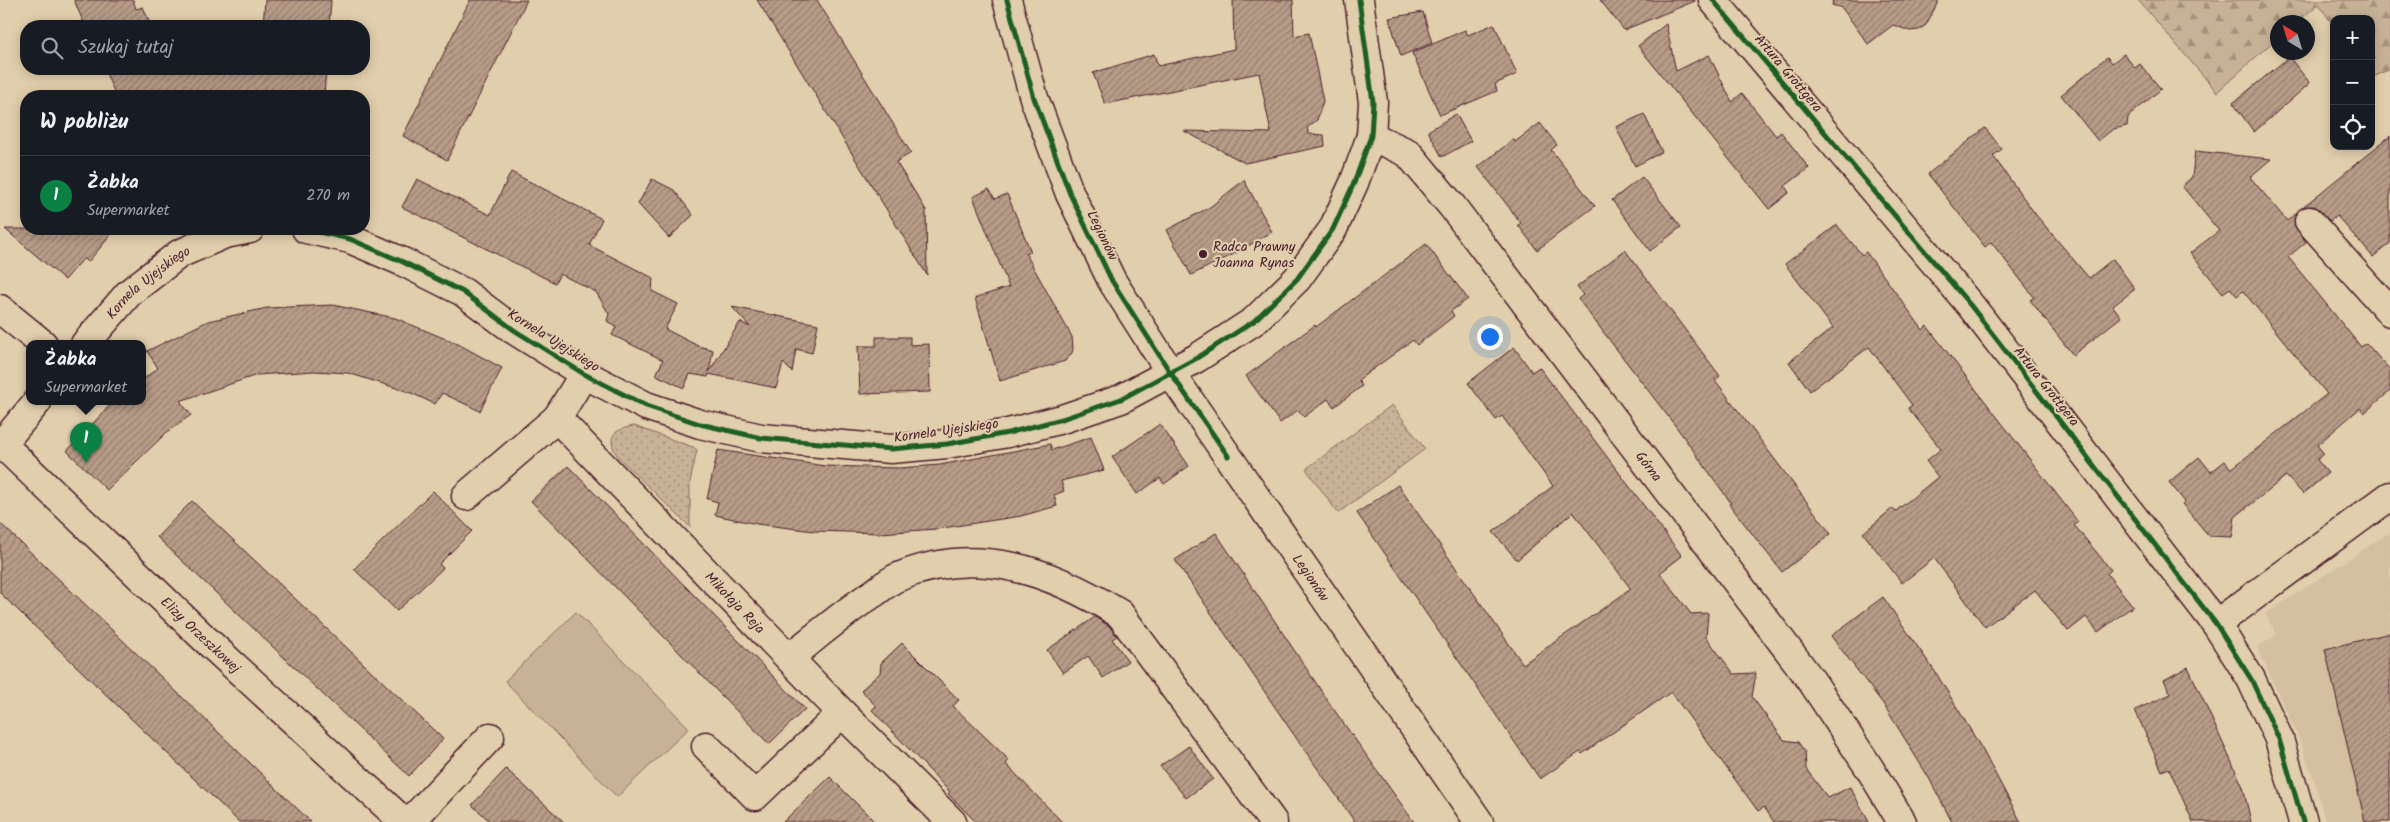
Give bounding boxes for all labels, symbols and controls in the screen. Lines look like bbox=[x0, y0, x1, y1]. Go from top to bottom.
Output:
north arrow bbox=[2270, 15, 2315, 60]
map controls bbox=[2330, 15, 2375, 150]
button: + bbox=[2330, 15, 2375, 60]
search box bbox=[20, 20, 370, 75]
street label: Artura Grottgera bbox=[1749, 30, 1828, 118]
text: Szukaj tutaj bbox=[78, 33, 173, 63]
icon: search bbox=[38, 34, 66, 62]
button: − bbox=[2330, 60, 2375, 105]
button: locate bbox=[2330, 105, 2375, 150]
text: W pobliżu bbox=[40, 106, 128, 139]
text: Żabka bbox=[87, 168, 139, 198]
text: 1 bbox=[54, 183, 58, 208]
text: 270 m bbox=[306, 183, 350, 208]
text: Supermarket bbox=[87, 198, 170, 223]
street label: Legionów bbox=[1080, 207, 1124, 265]
place label: Radca Prawny Joanna Rynas bbox=[1213, 236, 1296, 274]
street label: Kornela Ujejskiego bbox=[101, 240, 194, 324]
marker: Radca Prawny Joanna Rynas bbox=[1197, 248, 1209, 260]
street label: Kornela Ujejskiego bbox=[503, 304, 604, 378]
your location bbox=[1477, 324, 1503, 350]
popup bbox=[26, 340, 146, 405]
street label: Artura Grottgera bbox=[2008, 342, 2085, 431]
text: Żabka bbox=[45, 345, 96, 375]
text: Supermarket bbox=[45, 375, 127, 400]
street label: Kornela Ujejskiego bbox=[892, 413, 1000, 449]
pin: 1 bbox=[70, 422, 102, 463]
street label: Górna bbox=[1629, 447, 1667, 487]
street label: Legionów bbox=[1286, 550, 1335, 607]
street label: Mikołaja Reja bbox=[699, 567, 770, 639]
street label: Elizy Orzeszkowej bbox=[155, 592, 246, 679]

